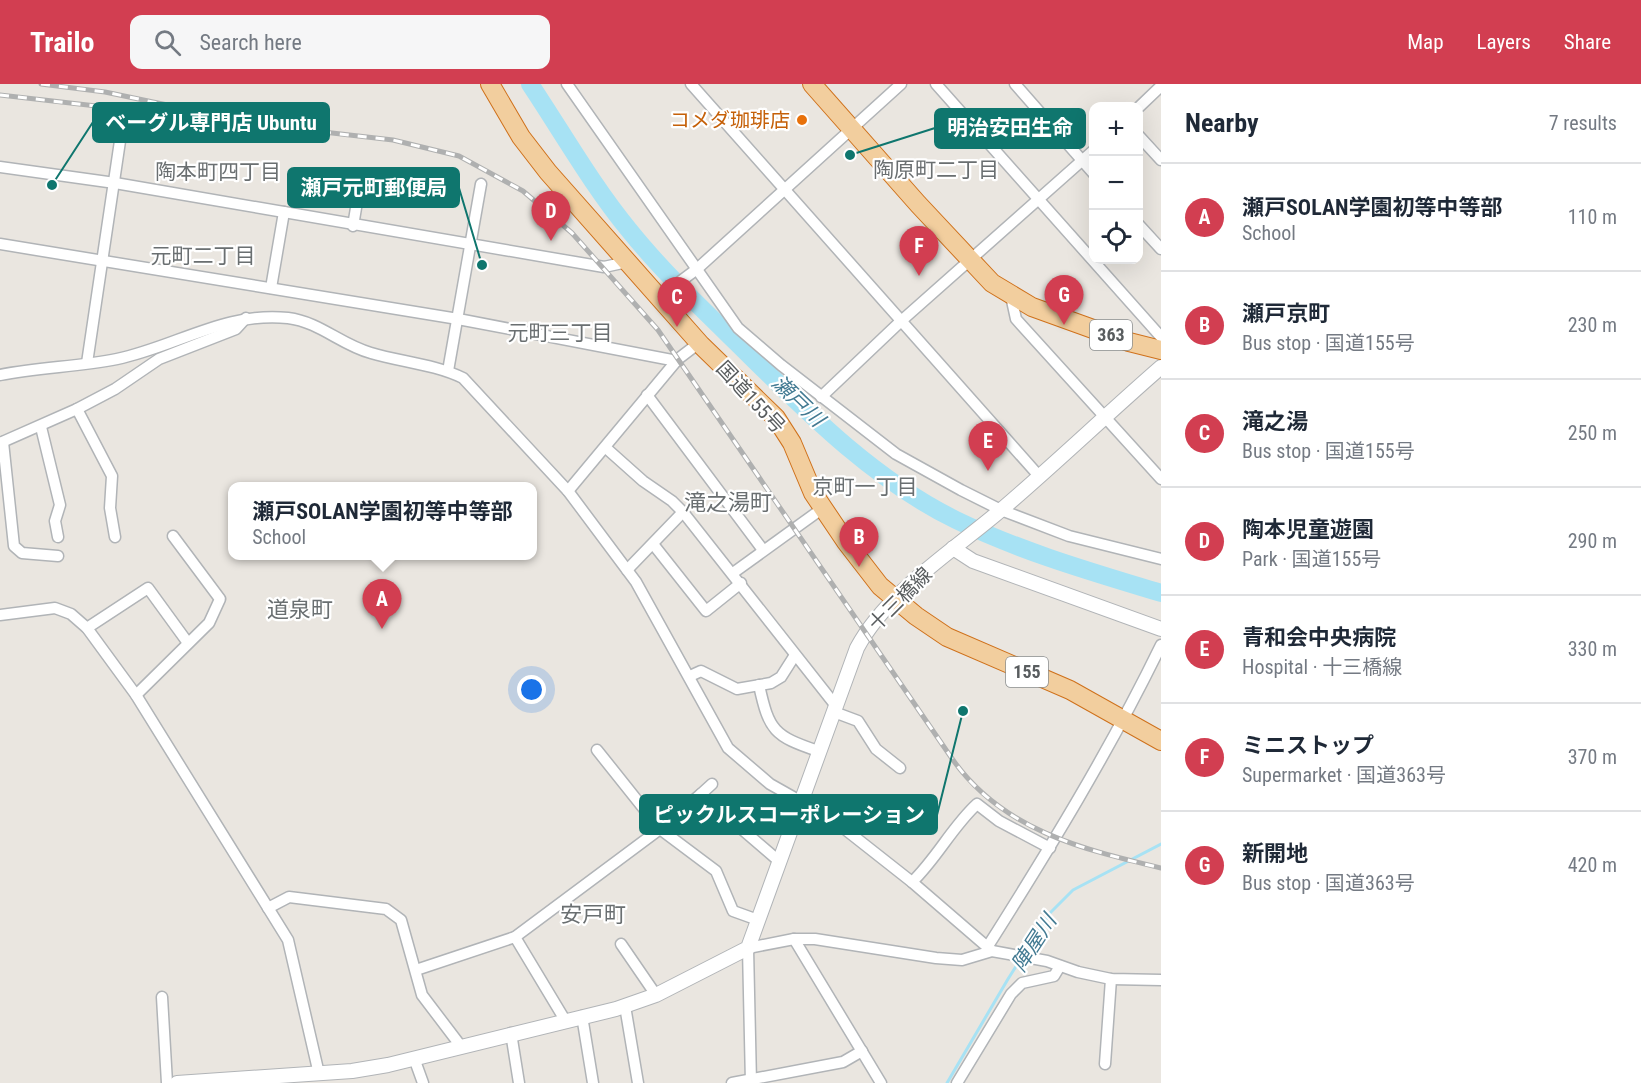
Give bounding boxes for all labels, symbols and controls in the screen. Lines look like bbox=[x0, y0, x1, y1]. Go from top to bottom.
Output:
search box bbox=[130, 15, 550, 69]
text: Trailo bbox=[30, 26, 94, 59]
icon: search bbox=[151, 26, 184, 59]
text: Search here bbox=[199, 30, 302, 55]
text: Map bbox=[1407, 30, 1444, 54]
text: Layers bbox=[1477, 30, 1531, 54]
text: Share bbox=[1564, 30, 1611, 54]
map controls bbox=[1089, 102, 1143, 264]
button: + bbox=[1089, 102, 1143, 156]
callout: ベーグル専門店 Ubuntu bbox=[93, 103, 329, 142]
place label: コメダ珈琲店 bbox=[670, 108, 790, 132]
text: Nearby bbox=[1185, 108, 1259, 138]
callout: 明治安田生命 bbox=[935, 109, 1085, 148]
text: ベーグル専門店 Ubuntu bbox=[105, 111, 317, 135]
text: 7 results bbox=[1549, 111, 1617, 135]
marker: コメダ珈琲店 bbox=[795, 113, 809, 127]
text: 明治安田生命 bbox=[947, 116, 1073, 140]
button: − bbox=[1089, 156, 1143, 210]
district label: 陶原町二丁目 bbox=[873, 158, 999, 182]
district label: 陶本町四丁目 bbox=[155, 160, 281, 184]
callout: 瀬戸元町郵便局 bbox=[288, 168, 459, 207]
text: 瀬戸元町郵便局 bbox=[301, 176, 448, 200]
pin: D bbox=[532, 192, 570, 241]
text: 瀬戸SOLAN学園初等中等部 bbox=[1242, 195, 1503, 220]
text: A bbox=[1199, 205, 1210, 229]
text: 110 m bbox=[1568, 205, 1617, 229]
button: locate bbox=[1089, 210, 1143, 264]
text: School bbox=[1242, 221, 1296, 245]
pin: F bbox=[900, 226, 938, 276]
district label: 元町二丁目 bbox=[151, 244, 256, 268]
pin: G bbox=[1044, 276, 1084, 325]
pin: C bbox=[658, 278, 696, 327]
text: 瀬戸京町 bbox=[1242, 301, 1330, 326]
text: B bbox=[1199, 313, 1210, 337]
text: 230 m bbox=[1568, 313, 1617, 337]
road number: 363 bbox=[1090, 320, 1132, 350]
district label: 元町三丁目 bbox=[508, 321, 613, 345]
text: Bus stop · 国道155号 bbox=[1242, 331, 1415, 355]
street label: 国道155号 bbox=[712, 356, 790, 438]
water label: 瀬戸川 bbox=[767, 370, 830, 433]
text: 滝之湯 bbox=[1242, 409, 1308, 434]
text: C bbox=[1199, 421, 1210, 445]
text: 250 m bbox=[1568, 421, 1617, 445]
pin: E bbox=[968, 422, 1008, 471]
text: Bus stop · 国道155号 bbox=[1242, 439, 1415, 463]
district label: 京町一丁目 bbox=[813, 475, 918, 499]
popup bbox=[228, 482, 537, 560]
district label: 滝之湯町 bbox=[684, 490, 772, 515]
text: 瀬戸SOLAN学園初等中等部 bbox=[252, 499, 513, 524]
text: 陶本児童遊園 bbox=[1242, 517, 1374, 542]
pin: B bbox=[840, 518, 878, 567]
text: School bbox=[252, 525, 306, 549]
text: D bbox=[1199, 529, 1210, 553]
text: 290 m bbox=[1568, 529, 1617, 553]
text: Park · 国道155号 bbox=[1242, 547, 1381, 571]
street label: 十三橋線 bbox=[863, 562, 937, 636]
pin: A bbox=[362, 580, 401, 629]
district label: 道泉町 bbox=[267, 597, 333, 622]
text: 青和会中央病院 bbox=[1242, 625, 1396, 650]
text: E bbox=[1200, 637, 1209, 661]
text: 330 m bbox=[1568, 637, 1617, 661]
text: Hospital · 十三橋線 bbox=[1242, 655, 1402, 679]
road number: 155 bbox=[1006, 657, 1048, 687]
your location bbox=[517, 675, 546, 704]
text: ミニストップ bbox=[1242, 733, 1374, 758]
text: F bbox=[1200, 745, 1209, 769]
text: 370 m bbox=[1568, 745, 1617, 769]
text: Supermarket · 国道363号 bbox=[1242, 763, 1446, 787]
callout: ピックルスコーポレーション bbox=[640, 795, 937, 834]
text: ピックルスコーポレーション bbox=[653, 803, 925, 827]
text: 新開地 bbox=[1242, 841, 1308, 866]
text: G bbox=[1199, 853, 1210, 877]
text: 420 m bbox=[1568, 853, 1617, 877]
text: Bus stop · 国道363号 bbox=[1242, 871, 1415, 895]
district label: 安戸町 bbox=[560, 902, 626, 927]
water label: 陣屋川 bbox=[1007, 908, 1062, 976]

